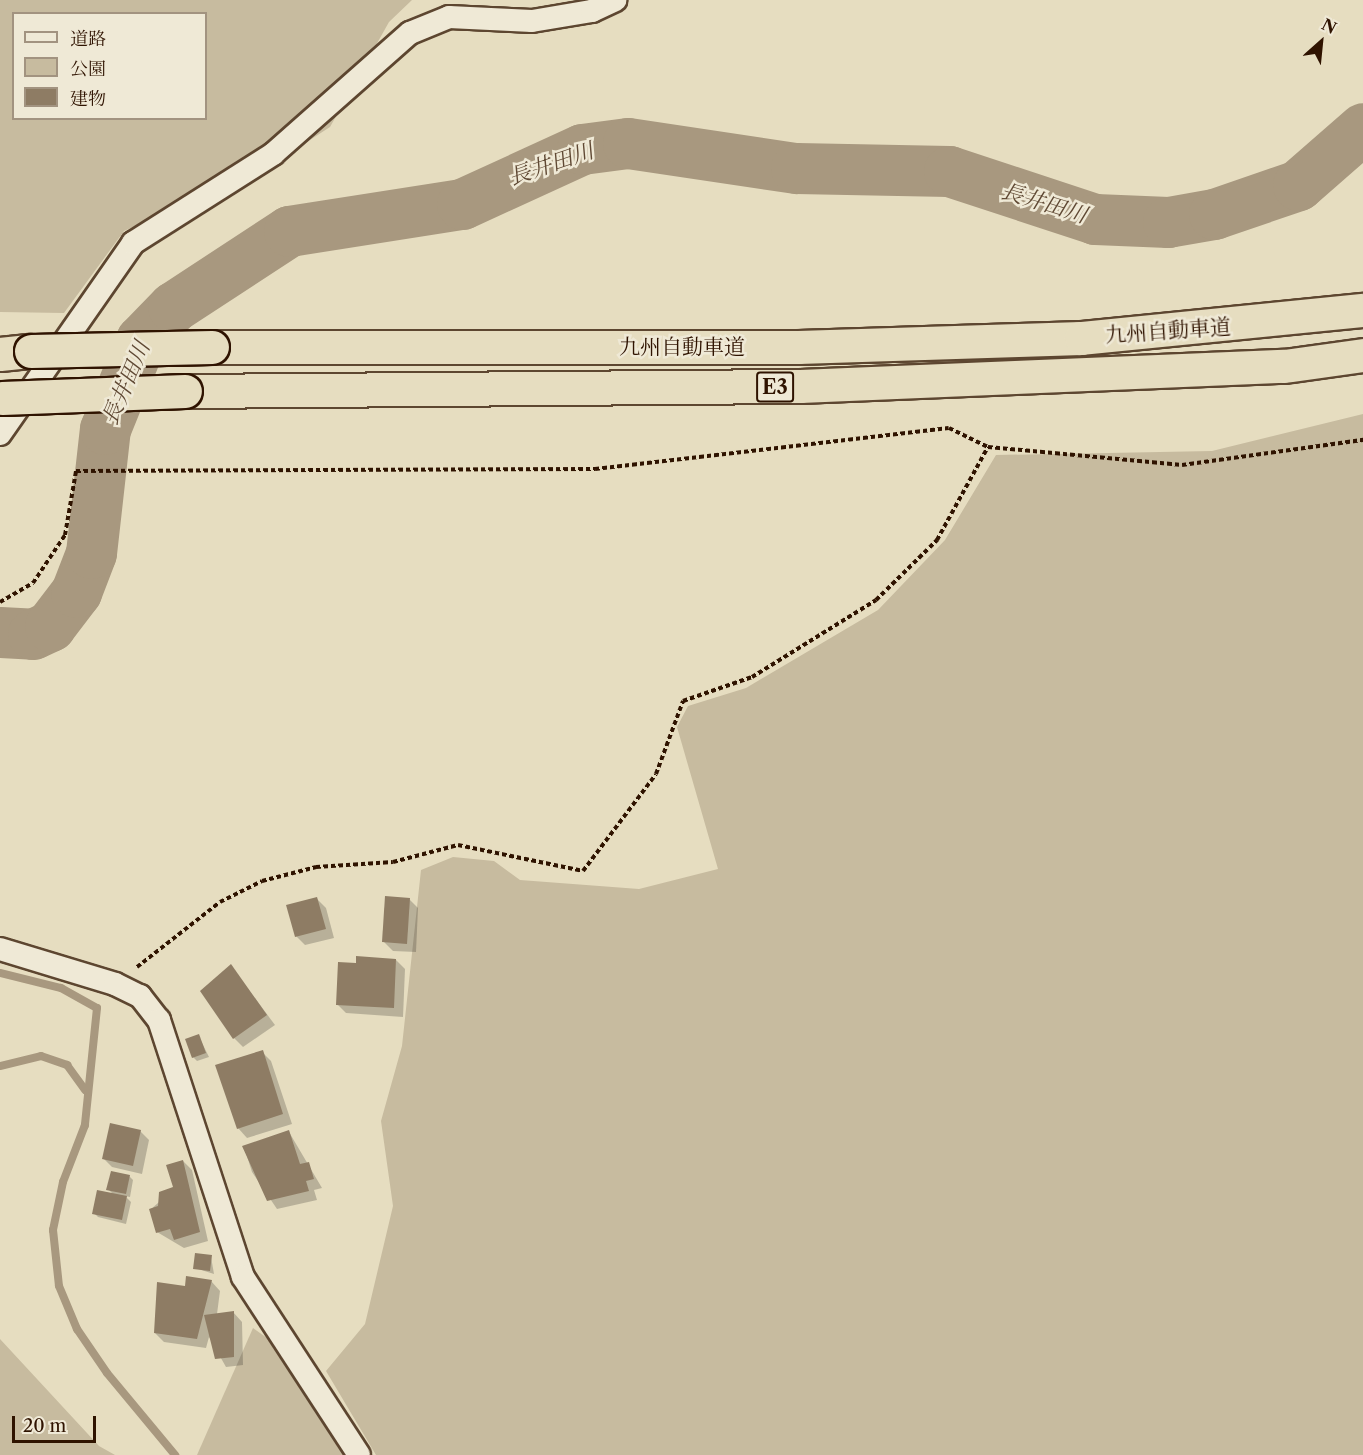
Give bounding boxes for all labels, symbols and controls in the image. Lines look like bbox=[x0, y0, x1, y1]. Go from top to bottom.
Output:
legend bbox=[12, 12, 207, 120]
north arrow bbox=[1291, 12, 1351, 72]
text: N bbox=[1318, 14, 1340, 38]
text: 道路 bbox=[70, 28, 106, 50]
text: 公園 bbox=[70, 58, 106, 80]
text: 建物 bbox=[70, 88, 106, 110]
water label: 長井田川 bbox=[505, 137, 597, 191]
water label: 長井田川 bbox=[998, 178, 1090, 228]
street label: 九州自動車道 bbox=[1104, 314, 1232, 348]
street label: 九州自動車道 bbox=[619, 334, 745, 360]
water label: 長井田川 bbox=[97, 337, 155, 429]
road number: E3 bbox=[756, 370, 794, 404]
scale bar bbox=[15, 1404, 99, 1442]
text: 20 m bbox=[23, 1415, 66, 1437]

